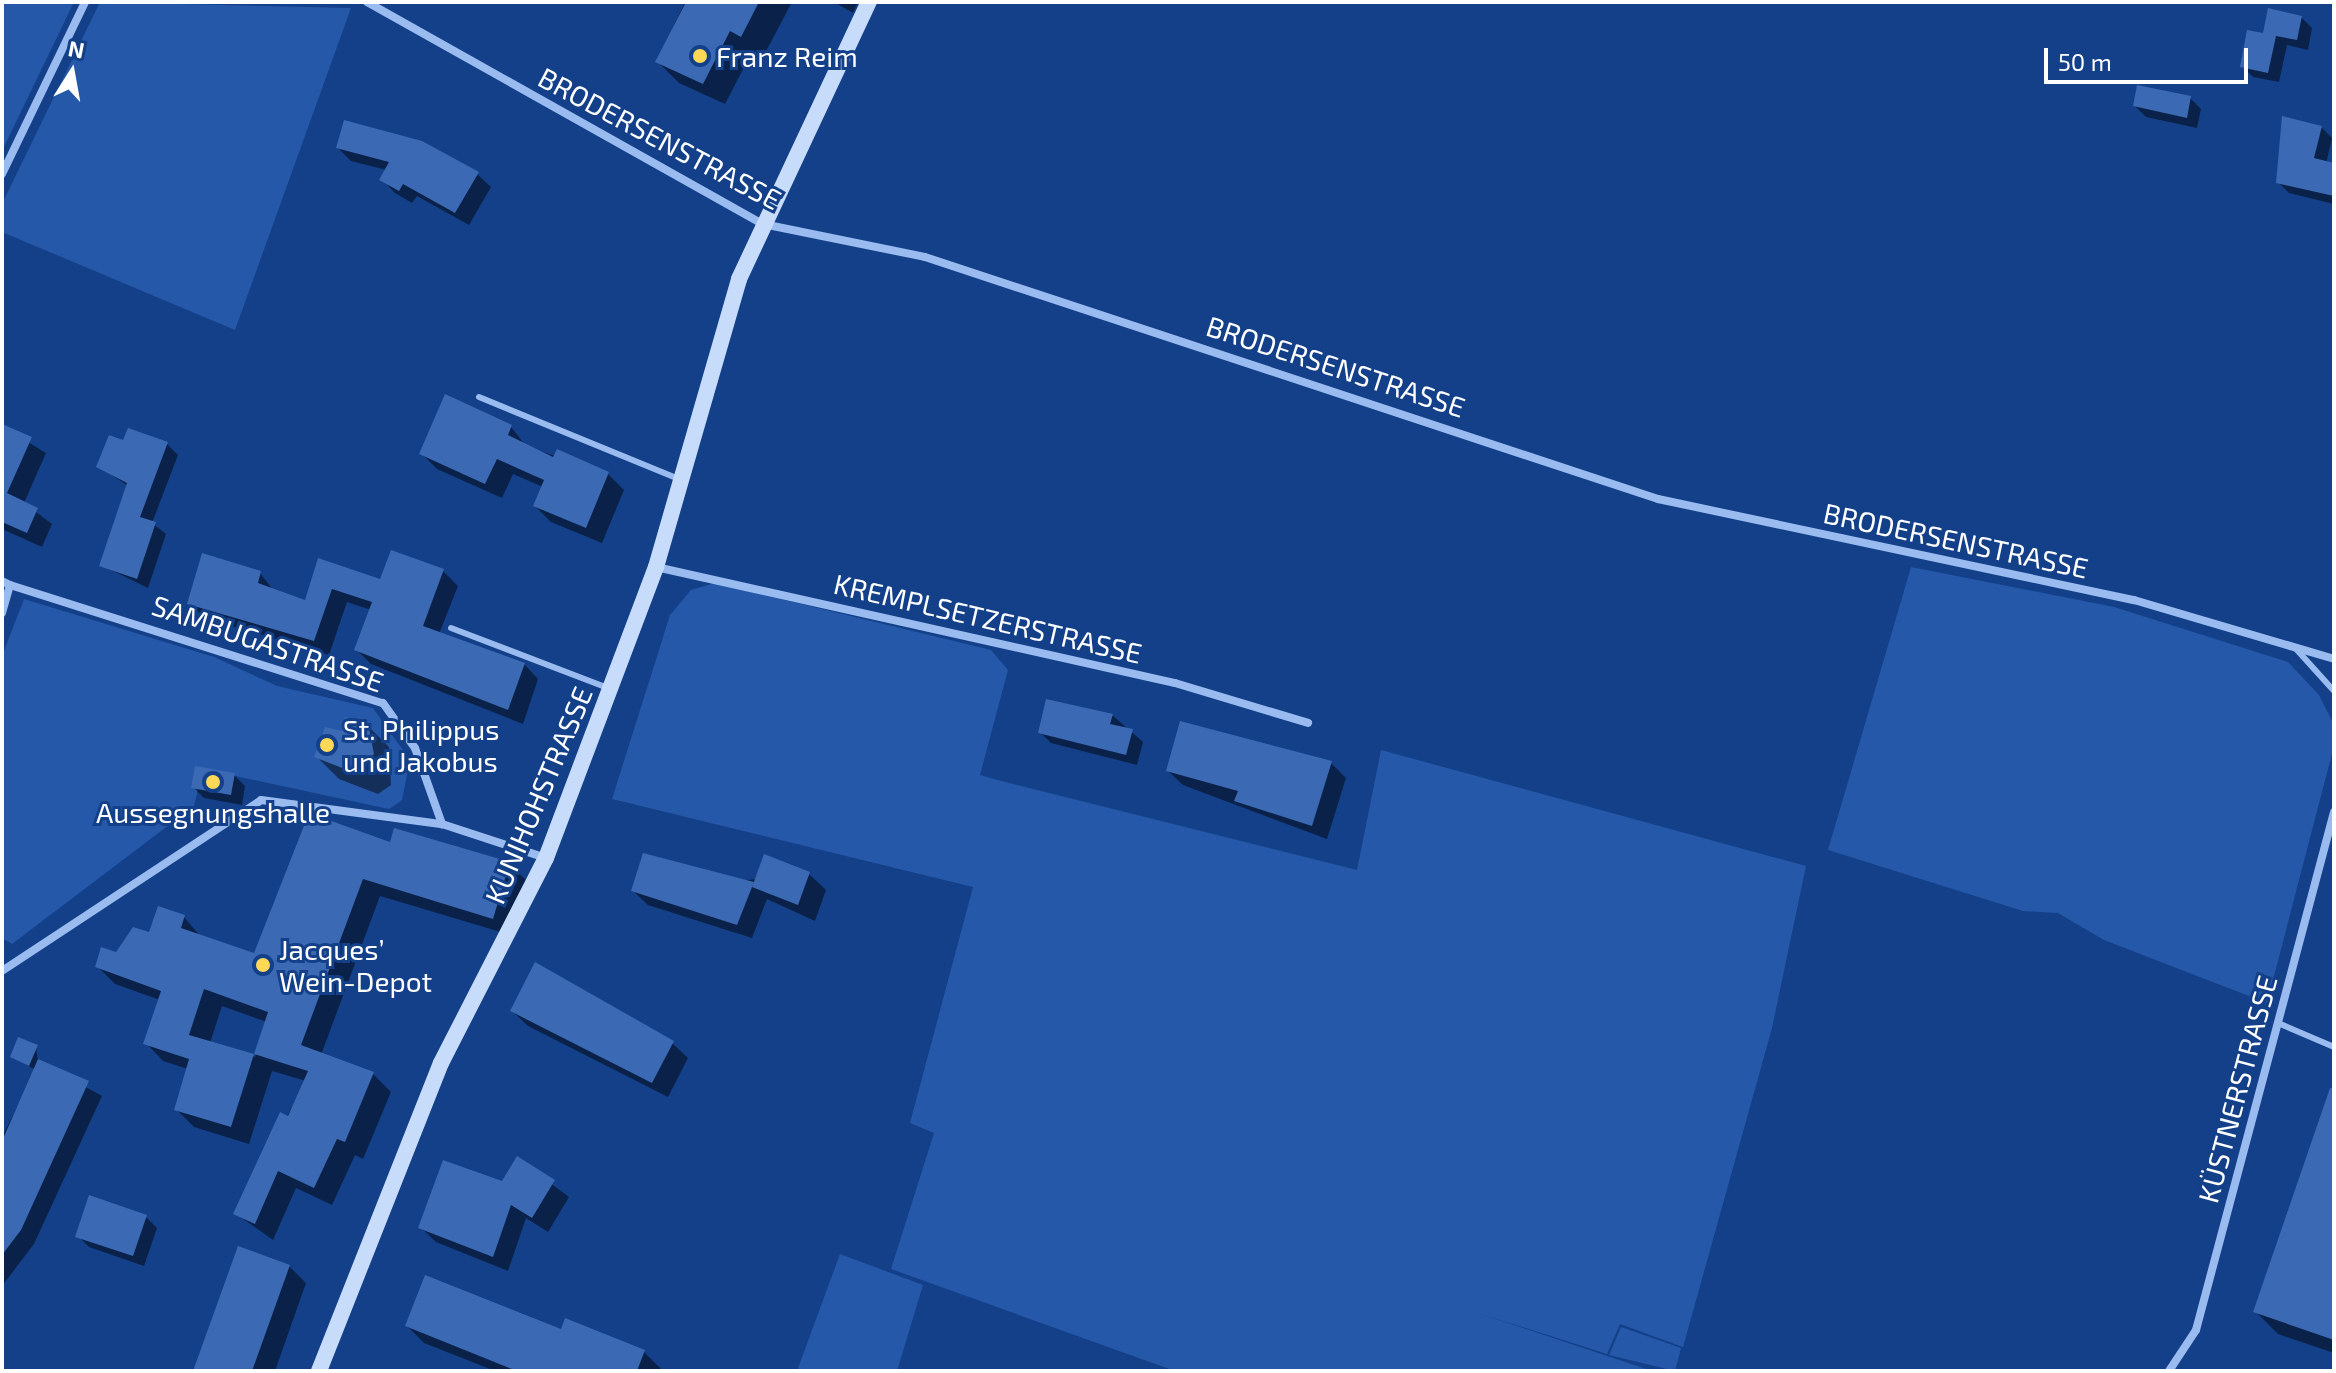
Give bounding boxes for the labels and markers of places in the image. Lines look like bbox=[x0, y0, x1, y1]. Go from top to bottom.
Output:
place label: Franz Reim bbox=[716, 39, 858, 73]
marker: Franz Reim bbox=[691, 47, 709, 65]
place label: St. Philippus und Jakobus bbox=[343, 712, 500, 778]
marker: St. Philippus und Jakobus bbox=[318, 736, 336, 754]
marker: Aussegnungshalle bbox=[204, 773, 222, 791]
place label: Aussegnungshalle bbox=[96, 795, 330, 829]
place label: Jacques’ Wein-Depot bbox=[279, 932, 432, 998]
marker: Jacques’ Wein-Depot bbox=[254, 956, 272, 974]

